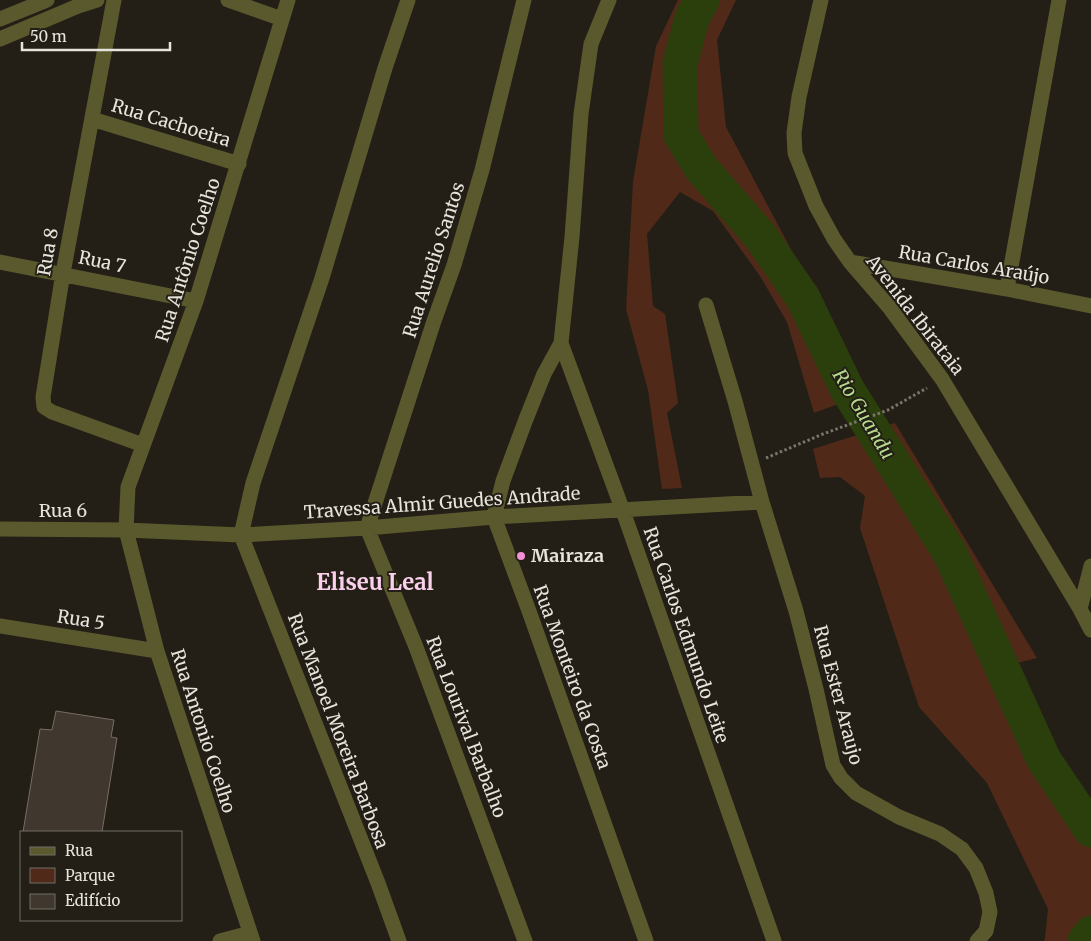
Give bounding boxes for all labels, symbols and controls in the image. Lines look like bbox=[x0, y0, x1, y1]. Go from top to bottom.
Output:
scale bar bbox=[22, 20, 170, 52]
text: 50 m bbox=[30, 27, 67, 46]
street label: Rua Cachoeira bbox=[109, 93, 234, 152]
street label: Rua Antônio Coelho bbox=[150, 175, 225, 345]
street label: Rua Aurelio Santos bbox=[398, 179, 470, 341]
street label: Rua 8 bbox=[32, 226, 63, 278]
street label: Rua Carlos Araújo bbox=[897, 240, 1051, 289]
street label: Rua 7 bbox=[76, 245, 128, 278]
street label: Avenida Ibirataia bbox=[861, 249, 970, 380]
water label: Rio Guandu bbox=[828, 365, 900, 463]
street label: Travessa Almir Guedes Andrade bbox=[303, 481, 581, 524]
street label: Rua 6 bbox=[39, 499, 87, 522]
street label: Rua Carlos Edmundo Leite bbox=[639, 524, 734, 746]
place label: Mairaza bbox=[531, 544, 604, 567]
marker: Mairaza bbox=[515, 550, 527, 562]
district label: Eliseu Leal bbox=[316, 568, 434, 596]
street label: Rua Monteiro da Costa bbox=[528, 582, 617, 772]
street label: Rua 5 bbox=[56, 604, 107, 635]
street label: Rua Manoel Moreira Barbosa bbox=[283, 610, 394, 852]
street label: Rua Ester Araujo bbox=[809, 623, 868, 767]
street label: Rua Lourival Barbalho bbox=[421, 633, 512, 821]
street label: Rua Antonio Coelho bbox=[166, 646, 241, 816]
legend bbox=[20, 831, 182, 921]
text: Rua bbox=[65, 841, 93, 860]
text: Parque bbox=[65, 866, 115, 885]
text: Edifício bbox=[65, 891, 121, 910]

